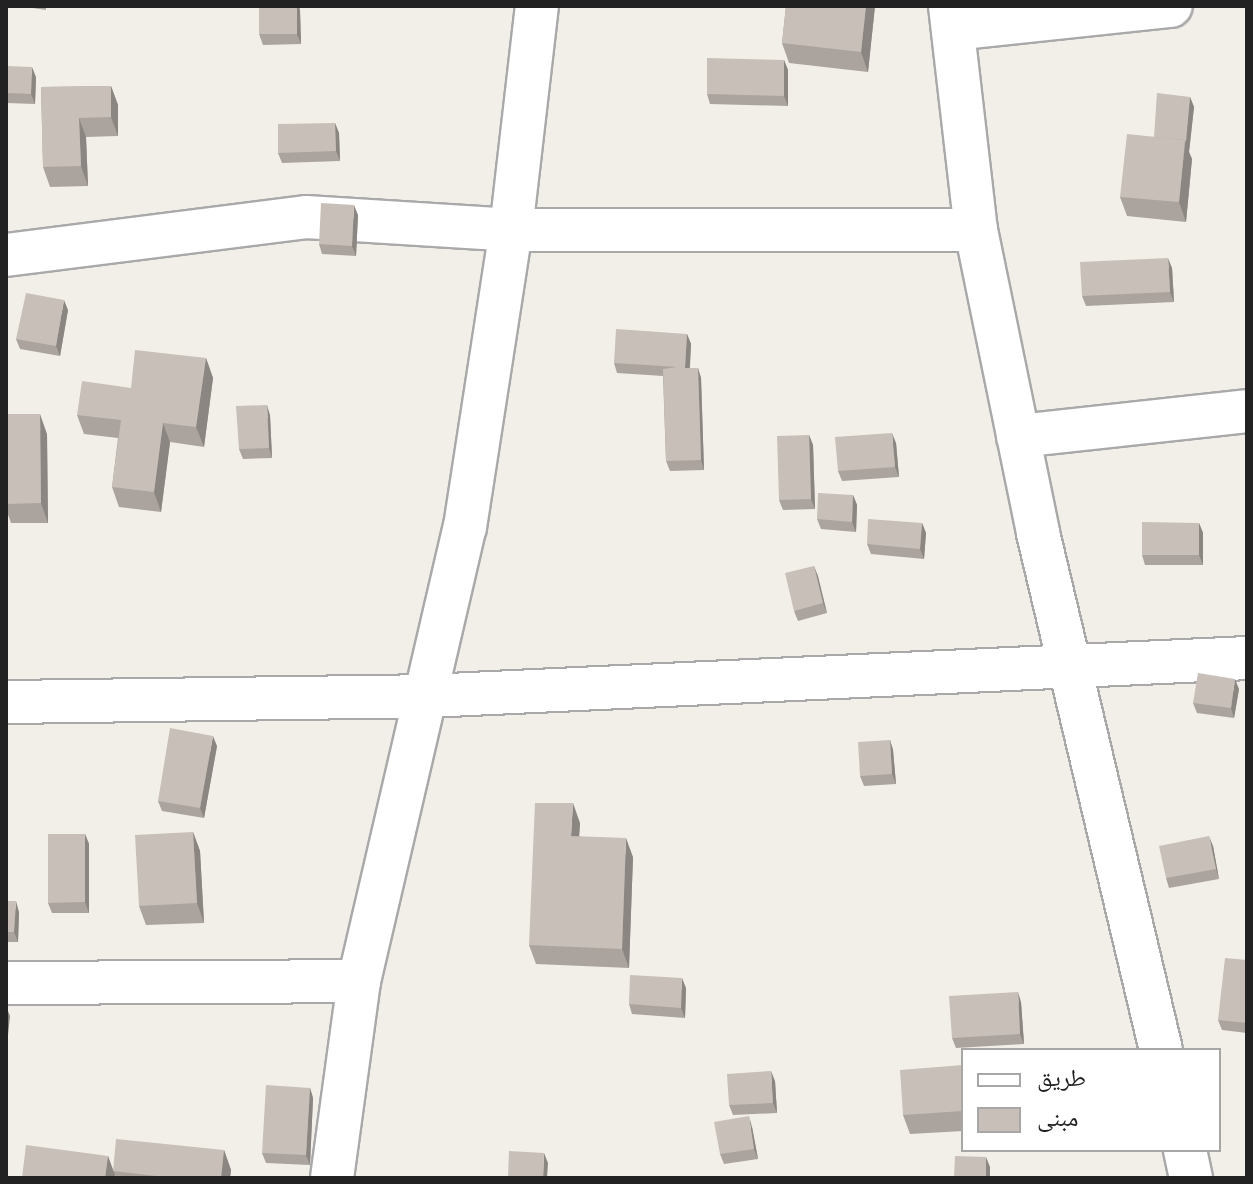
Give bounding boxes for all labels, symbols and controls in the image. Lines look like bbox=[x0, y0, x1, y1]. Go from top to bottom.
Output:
legend bbox=[961, 1048, 1221, 1152]
text: طريق bbox=[1037, 1063, 1086, 1093]
text: مبنى bbox=[1037, 1103, 1078, 1133]

